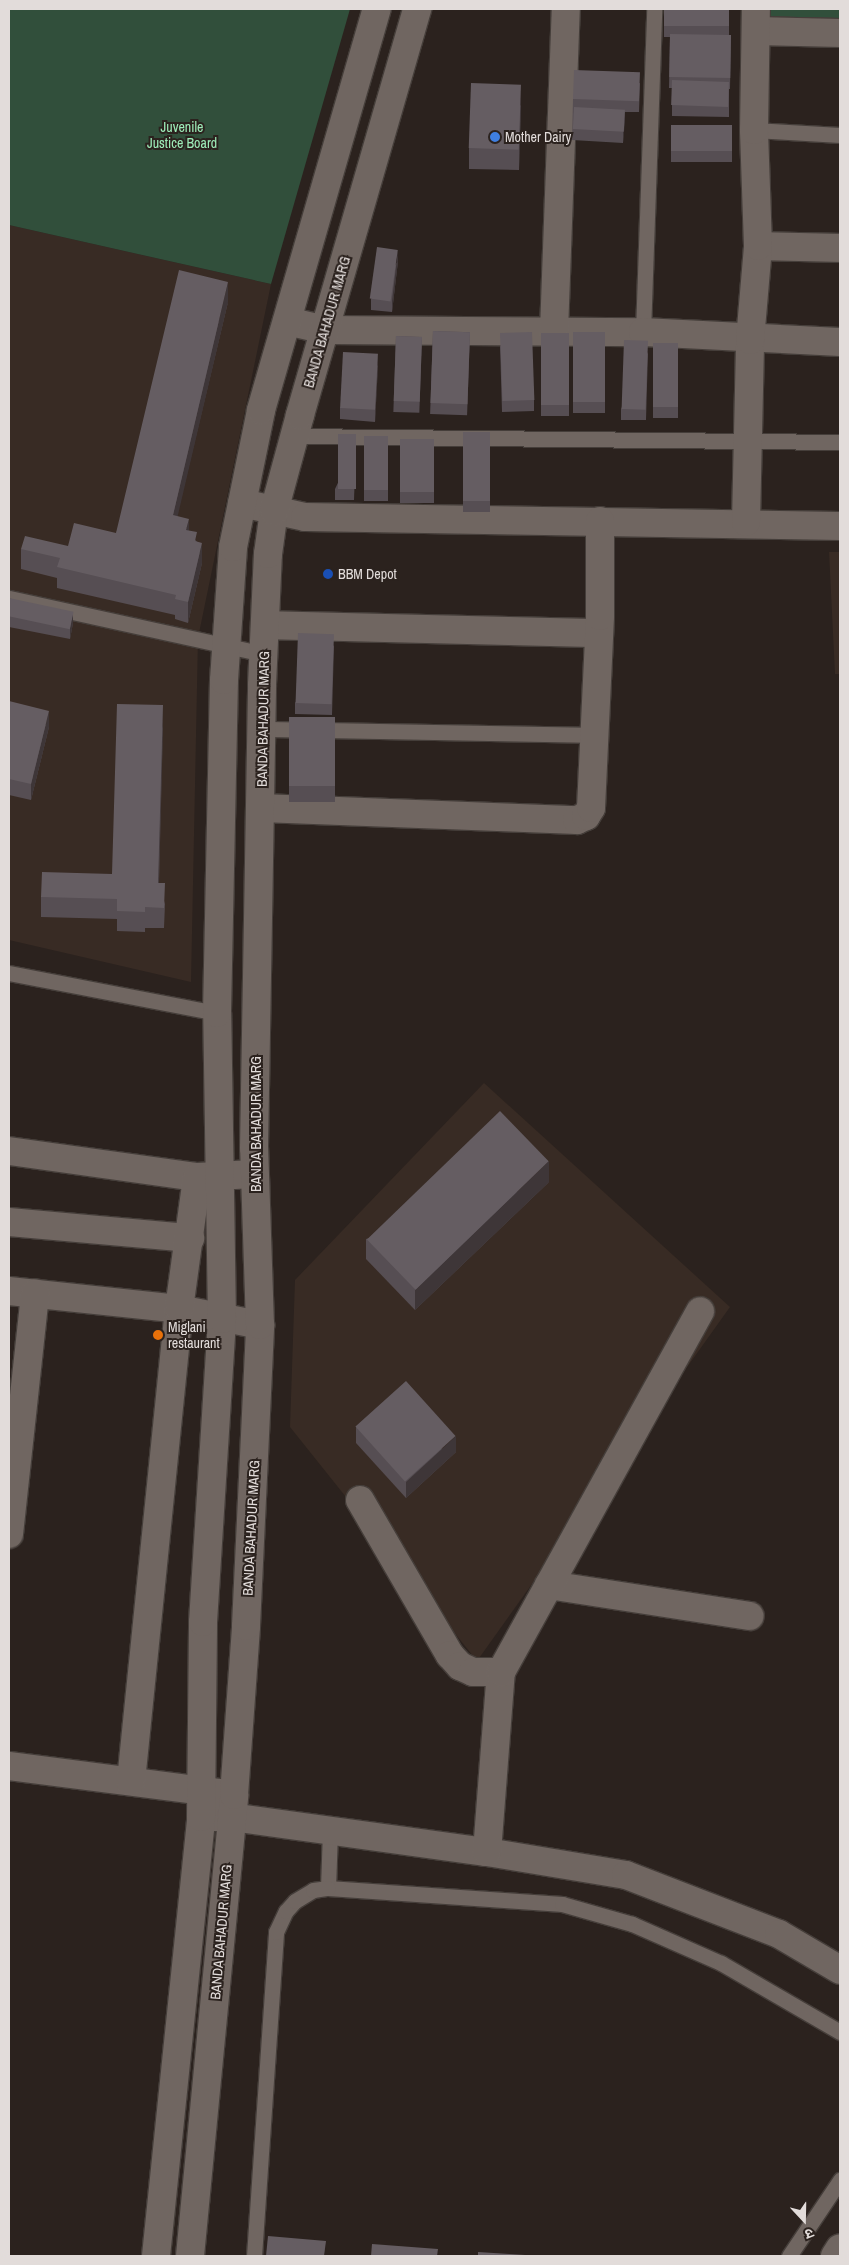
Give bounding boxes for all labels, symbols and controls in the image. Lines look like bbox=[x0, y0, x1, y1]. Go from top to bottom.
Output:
park label: Juvenile Justice Board bbox=[147, 119, 217, 152]
place label: Mother Dairy bbox=[505, 129, 571, 145]
marker: Mother Dairy bbox=[489, 131, 501, 143]
street label: BANDA BAHADUR MARG bbox=[300, 254, 354, 390]
place label: BBM Depot bbox=[338, 566, 397, 582]
marker: BBM Depot bbox=[322, 568, 334, 580]
street label: BANDA BAHADUR MARG bbox=[253, 651, 273, 787]
street label: BANDA BAHADUR MARG bbox=[248, 1056, 264, 1192]
place label: Miglani restaurant bbox=[168, 1319, 220, 1351]
marker: Miglani restaurant bbox=[152, 1329, 164, 1341]
street label: BANDA BAHADUR MARG bbox=[239, 1459, 263, 1597]
street label: BANDA BAHADUR MARG bbox=[207, 1863, 235, 2001]
north arrow bbox=[779, 2195, 829, 2245]
text: उ bbox=[802, 2224, 816, 2244]

